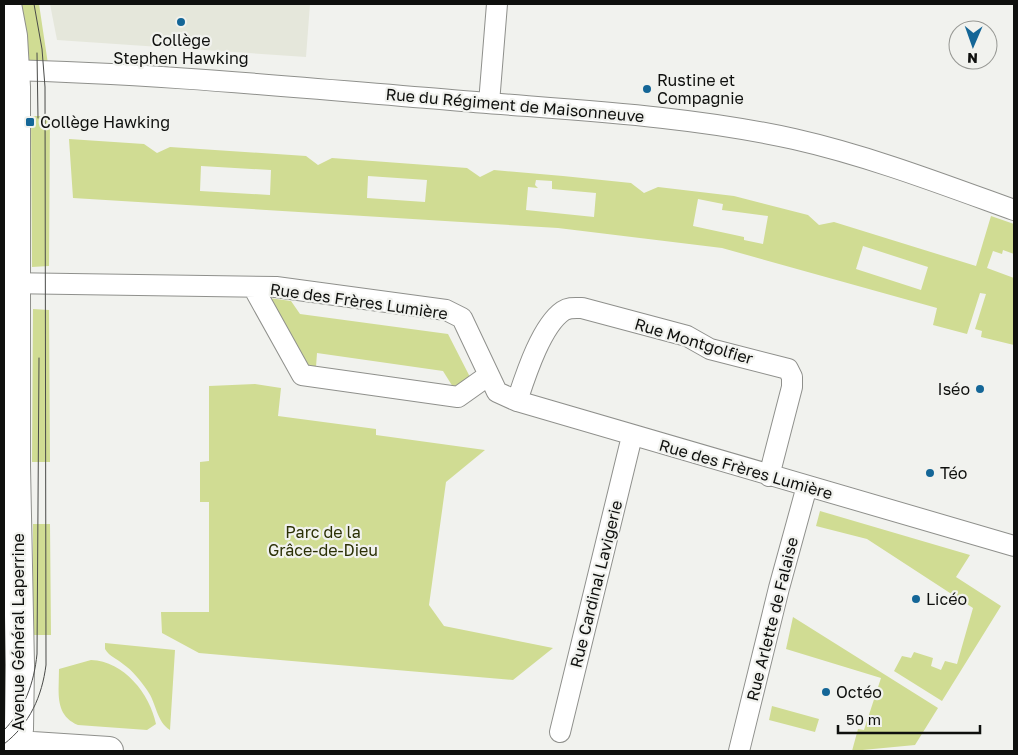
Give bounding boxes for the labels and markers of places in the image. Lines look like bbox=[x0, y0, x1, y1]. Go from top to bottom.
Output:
marker: Collège Stephen Hawking bbox=[175, 16, 187, 28]
place label: Collège Stephen Hawking bbox=[113, 30, 249, 68]
place label: Rustine et Compagnie bbox=[657, 70, 744, 108]
marker: Rustine et Compagnie bbox=[641, 83, 653, 95]
place label: Collège Hawking bbox=[40, 112, 170, 132]
marker: Collège Hawking bbox=[24, 116, 36, 128]
place label: Iséo bbox=[938, 379, 970, 399]
marker: Iséo bbox=[974, 383, 986, 395]
place label: Téo bbox=[940, 463, 967, 483]
marker: Téo bbox=[924, 467, 936, 479]
place label: Licéo bbox=[926, 589, 967, 609]
marker: Licéo bbox=[910, 593, 922, 605]
place label: Octéo bbox=[836, 682, 882, 702]
marker: Octéo bbox=[820, 686, 832, 698]

